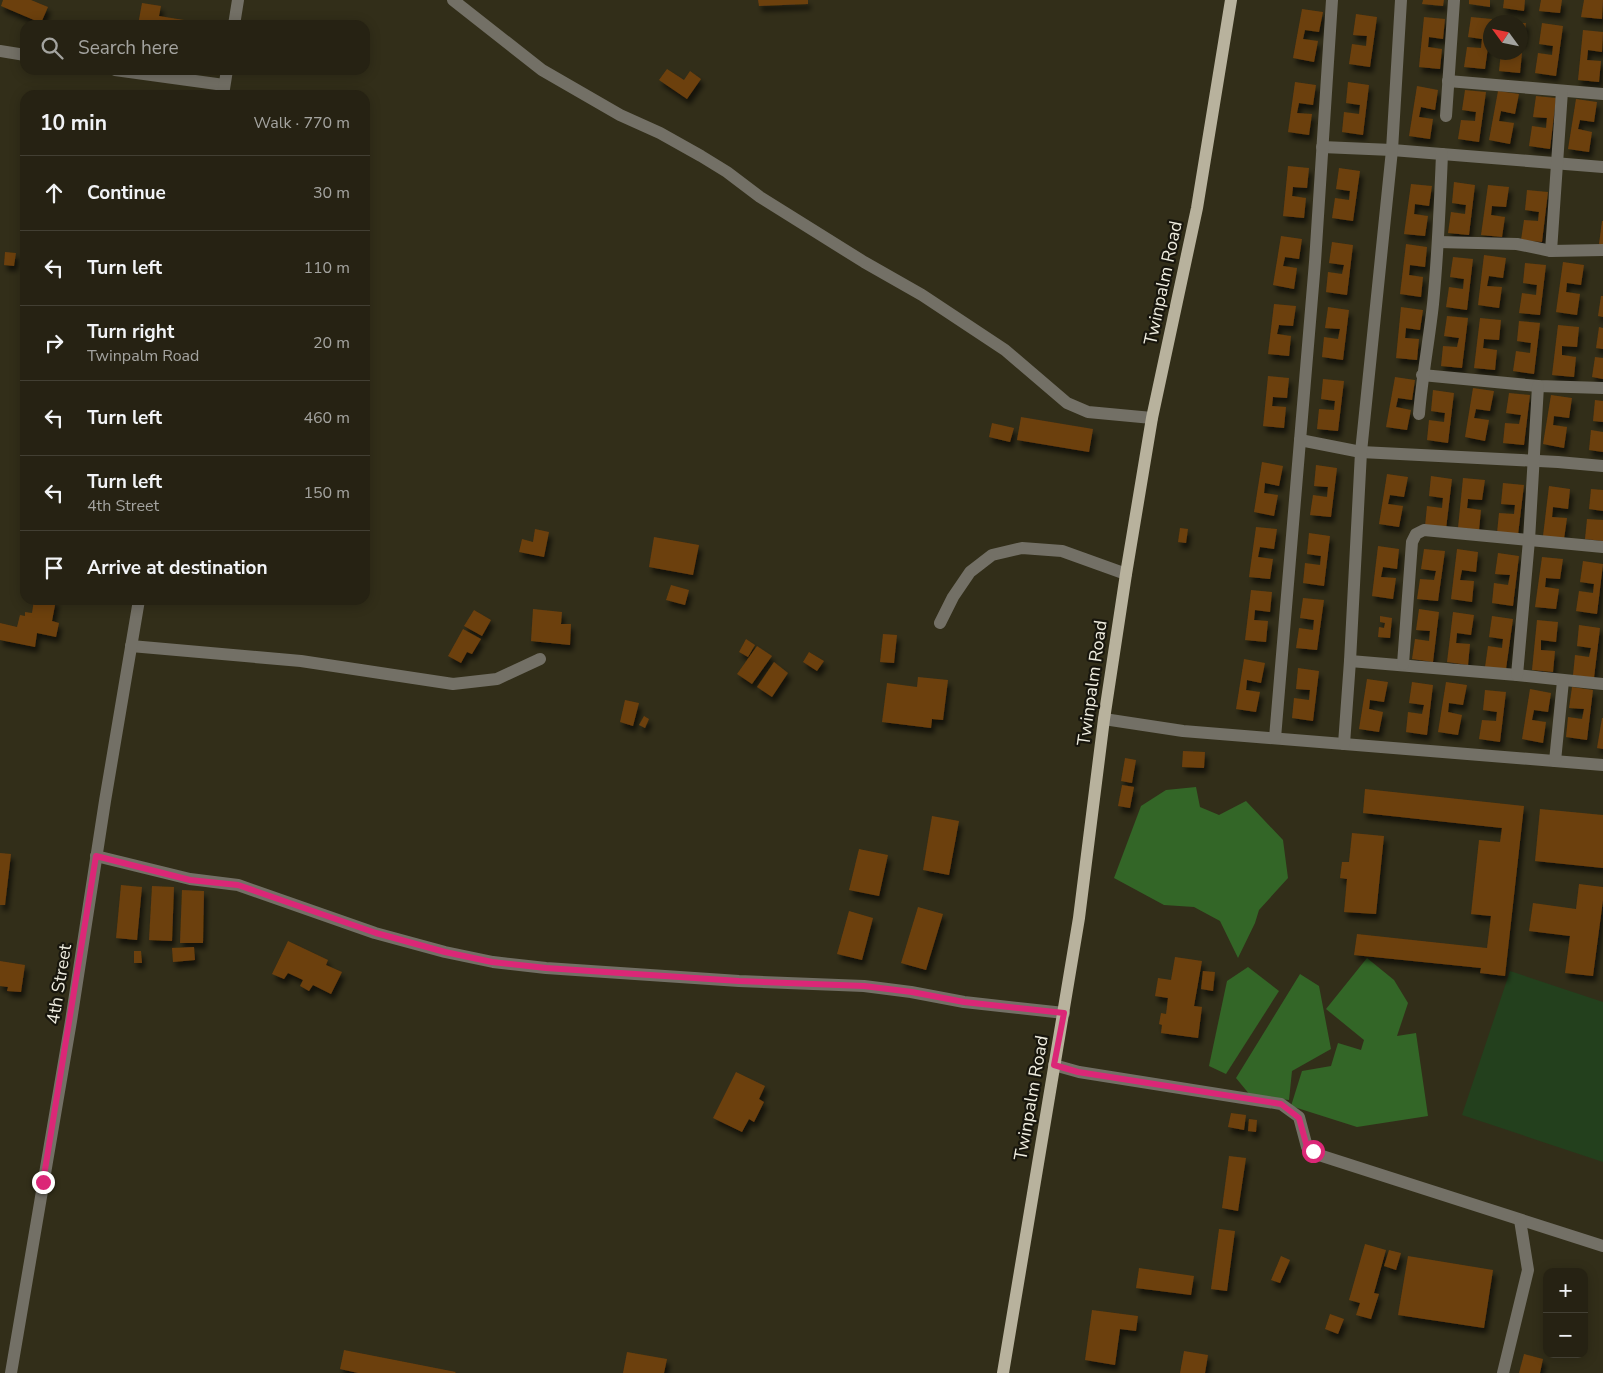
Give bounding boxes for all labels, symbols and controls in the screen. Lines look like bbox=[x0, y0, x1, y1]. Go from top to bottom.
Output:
north arrow bbox=[1483, 15, 1528, 60]
search box bbox=[20, 20, 370, 75]
icon: search bbox=[38, 34, 66, 62]
text: Search here bbox=[78, 35, 179, 61]
text: 10 min bbox=[40, 109, 107, 137]
text: Walk · 770 m bbox=[254, 112, 350, 134]
icon: ahead bbox=[40, 179, 68, 207]
text: Continue bbox=[87, 180, 166, 206]
text: 30 m bbox=[313, 182, 350, 204]
street label: Twinpalm Road bbox=[1138, 219, 1188, 347]
icon: left bbox=[40, 254, 68, 282]
text: Turn left bbox=[87, 255, 162, 281]
text: 110 m bbox=[303, 257, 350, 279]
text: Turn right bbox=[87, 319, 174, 345]
icon: right bbox=[40, 329, 68, 357]
text: 20 m bbox=[313, 332, 350, 354]
text: Twinpalm Road bbox=[87, 345, 199, 367]
icon: left bbox=[40, 404, 68, 432]
text: Turn left bbox=[87, 405, 162, 431]
text: 460 m bbox=[303, 407, 350, 429]
text: Turn left bbox=[87, 469, 162, 495]
icon: left bbox=[40, 479, 68, 507]
text: 150 m bbox=[303, 482, 350, 504]
text: 4th Street bbox=[87, 495, 159, 517]
icon: arrive bbox=[40, 554, 68, 582]
text: Arrive at destination bbox=[87, 555, 268, 581]
street label: Twinpalm Road bbox=[1071, 619, 1113, 747]
street label: 4th Street bbox=[41, 941, 77, 1026]
street label: Twinpalm Road bbox=[1008, 1034, 1054, 1162]
route start bbox=[1302, 1140, 1325, 1163]
route end bbox=[32, 1171, 55, 1194]
map controls bbox=[1543, 1268, 1588, 1358]
button: + bbox=[1543, 1268, 1588, 1313]
button: − bbox=[1543, 1313, 1588, 1358]

